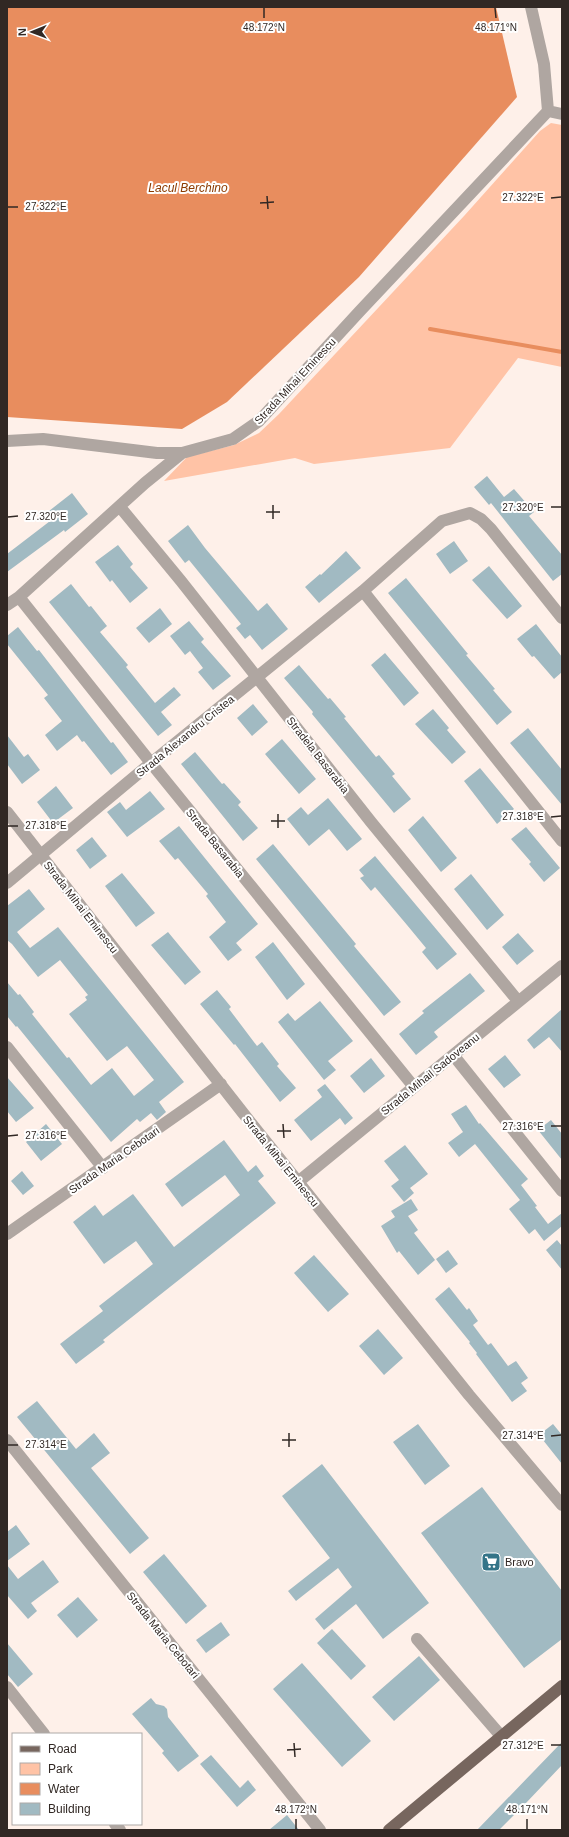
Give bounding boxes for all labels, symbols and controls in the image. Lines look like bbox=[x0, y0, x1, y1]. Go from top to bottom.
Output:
north arrow bbox=[12, 12, 52, 52]
text: 48.172°N bbox=[243, 22, 285, 33]
text: 48.171°N bbox=[475, 22, 517, 33]
text: N bbox=[16, 28, 28, 36]
water label: Lacul Berchino bbox=[148, 181, 228, 195]
text: 27.322°E bbox=[502, 192, 544, 203]
text: 27.322°E bbox=[25, 201, 67, 212]
street label: Strada Mihai Eminescu bbox=[252, 336, 338, 426]
text: 27.320°E bbox=[502, 502, 544, 513]
text: 27.320°E bbox=[25, 511, 67, 522]
street label: Strada Alexandru Cristea bbox=[134, 692, 237, 779]
street label: Stradela Basarabia bbox=[284, 714, 352, 796]
street label: Strada Basarabia bbox=[184, 806, 247, 880]
text: 27.318°E bbox=[502, 811, 544, 822]
text: 27.318°E bbox=[25, 820, 67, 831]
street label: Strada Mihai Eminescu bbox=[41, 859, 121, 955]
street label: Strada Mihail Sadoveanu bbox=[378, 1031, 482, 1117]
street label: Strada Mihai Eminescu bbox=[241, 1113, 321, 1209]
text: 27.316°E bbox=[502, 1121, 544, 1132]
street label: Strada Maria Cebotari bbox=[66, 1124, 162, 1196]
text: 27.316°E bbox=[25, 1130, 67, 1141]
text: 27.314°E bbox=[502, 1430, 544, 1441]
text: 27.314°E bbox=[25, 1439, 67, 1450]
supermarket icon: Bravo bbox=[480, 1551, 502, 1573]
place label: Bravo bbox=[505, 1556, 534, 1568]
street label: Strada Maria Cebotari bbox=[124, 1589, 202, 1681]
legend bbox=[12, 1733, 142, 1825]
text: 27.312°E bbox=[502, 1740, 544, 1751]
text: Road bbox=[48, 1742, 77, 1756]
text: Park bbox=[48, 1762, 74, 1776]
text: Water bbox=[48, 1782, 80, 1796]
text: Building bbox=[48, 1802, 91, 1816]
text: 48.172°N bbox=[275, 1804, 317, 1815]
text: 48.171°N bbox=[506, 1804, 548, 1815]

